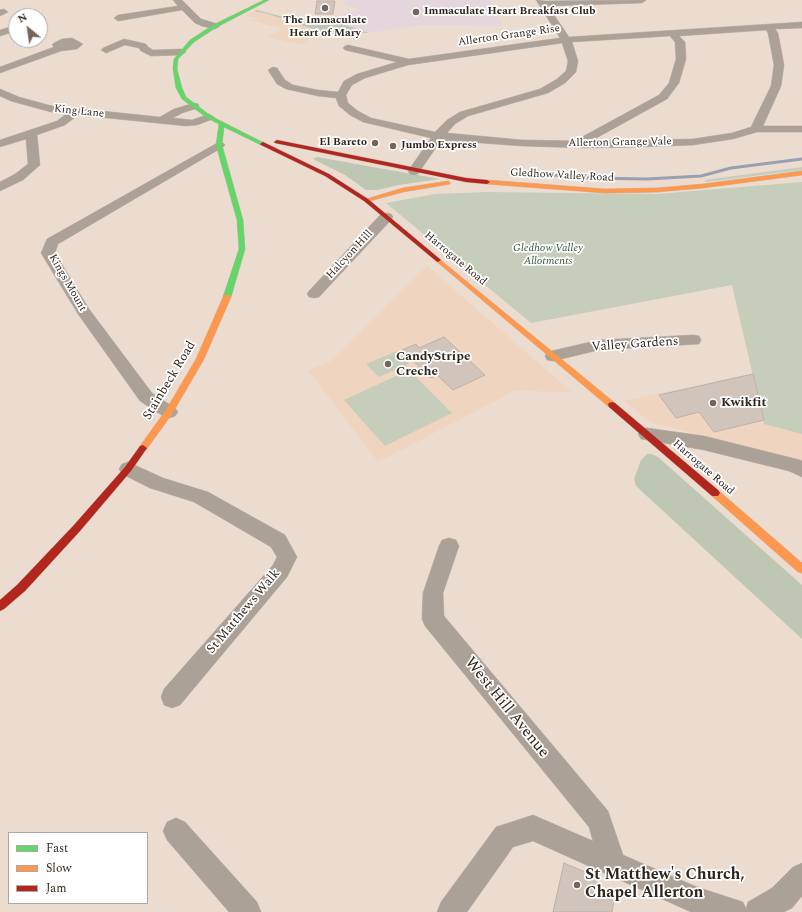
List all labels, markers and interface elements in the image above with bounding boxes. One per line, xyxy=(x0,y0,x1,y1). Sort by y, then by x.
marker: The Immaculate Heart of Mary xyxy=(320,3,330,13)
place label: Immaculate Heart Breakfast Club xyxy=(424,5,595,19)
marker: Immaculate Heart Breakfast Club xyxy=(411,7,421,17)
north arrow xyxy=(8,8,48,48)
text: N xyxy=(14,8,30,28)
place label: The Immaculate Heart of Mary xyxy=(283,14,367,40)
street label: Allerton Grange Rise xyxy=(457,22,561,50)
street label: King Lane xyxy=(53,103,105,121)
street label: Allerton Grange Vale xyxy=(568,135,672,151)
place label: El Bareto xyxy=(319,136,367,150)
marker: El Bareto xyxy=(370,138,380,148)
place label: Jumbo Express xyxy=(401,139,477,153)
marker: Jumbo Express xyxy=(388,141,398,151)
street label: Gledhow Valley Road xyxy=(510,167,614,185)
street label: Halcyon Hill xyxy=(324,228,376,282)
street label: Harrogate Road xyxy=(421,229,489,289)
park label: Gledhow Valley Allotments xyxy=(513,242,583,268)
street label: Kings Mount xyxy=(45,252,89,314)
street label: Valley Gardens xyxy=(591,334,679,356)
street label: Stainbeck Road xyxy=(140,339,200,423)
place label: CandyStripe Creche xyxy=(396,349,470,380)
marker: CandyStripe Creche xyxy=(383,359,393,369)
place label: Kwikfit xyxy=(721,395,766,411)
marker: Kwikfit xyxy=(708,398,718,408)
street label: Harrogate Road xyxy=(670,438,736,498)
street label: St Matthews Walk xyxy=(204,567,284,657)
street label: West Hill Avenue xyxy=(460,654,552,762)
legend xyxy=(8,832,148,904)
text: Fast xyxy=(46,839,68,858)
text: Slow xyxy=(46,859,71,878)
place label: St Matthew's Church, Chapel Allerton xyxy=(585,866,745,904)
text: Jam xyxy=(46,879,67,898)
marker: St Matthew's Church, Chapel Allerton xyxy=(572,880,582,890)

